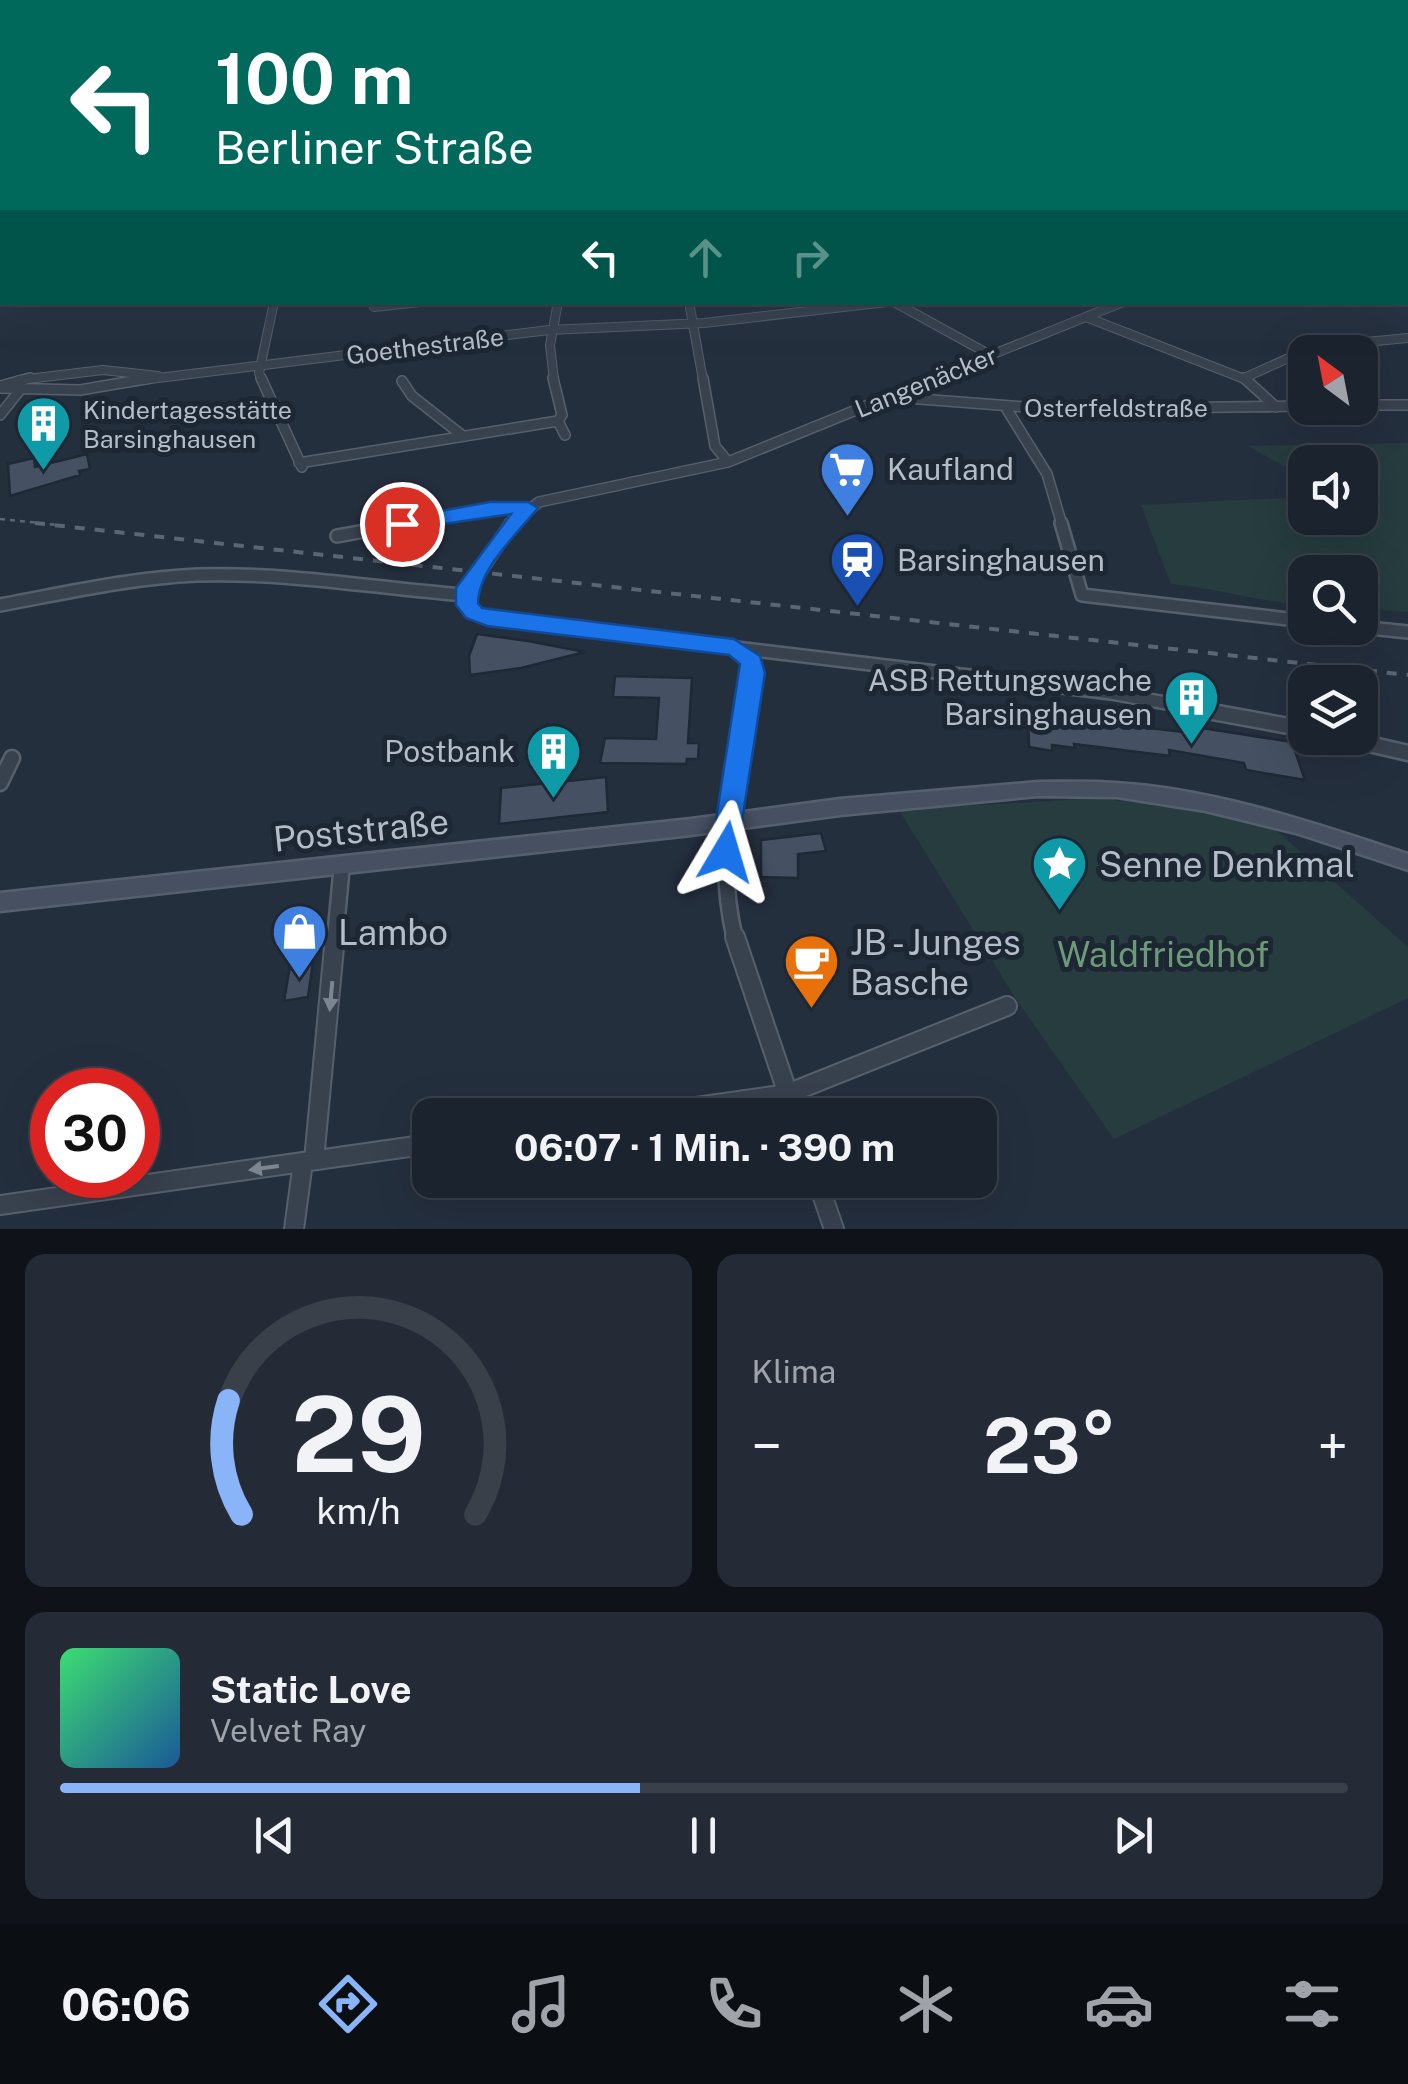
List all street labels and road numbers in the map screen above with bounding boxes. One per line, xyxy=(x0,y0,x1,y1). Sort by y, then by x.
street label: Goethestraße xyxy=(345,321,505,371)
street label: Langenäcker xyxy=(851,340,1001,424)
street label: Osterfeldstraße xyxy=(1024,393,1208,423)
street label: Poststraße xyxy=(271,800,451,860)

